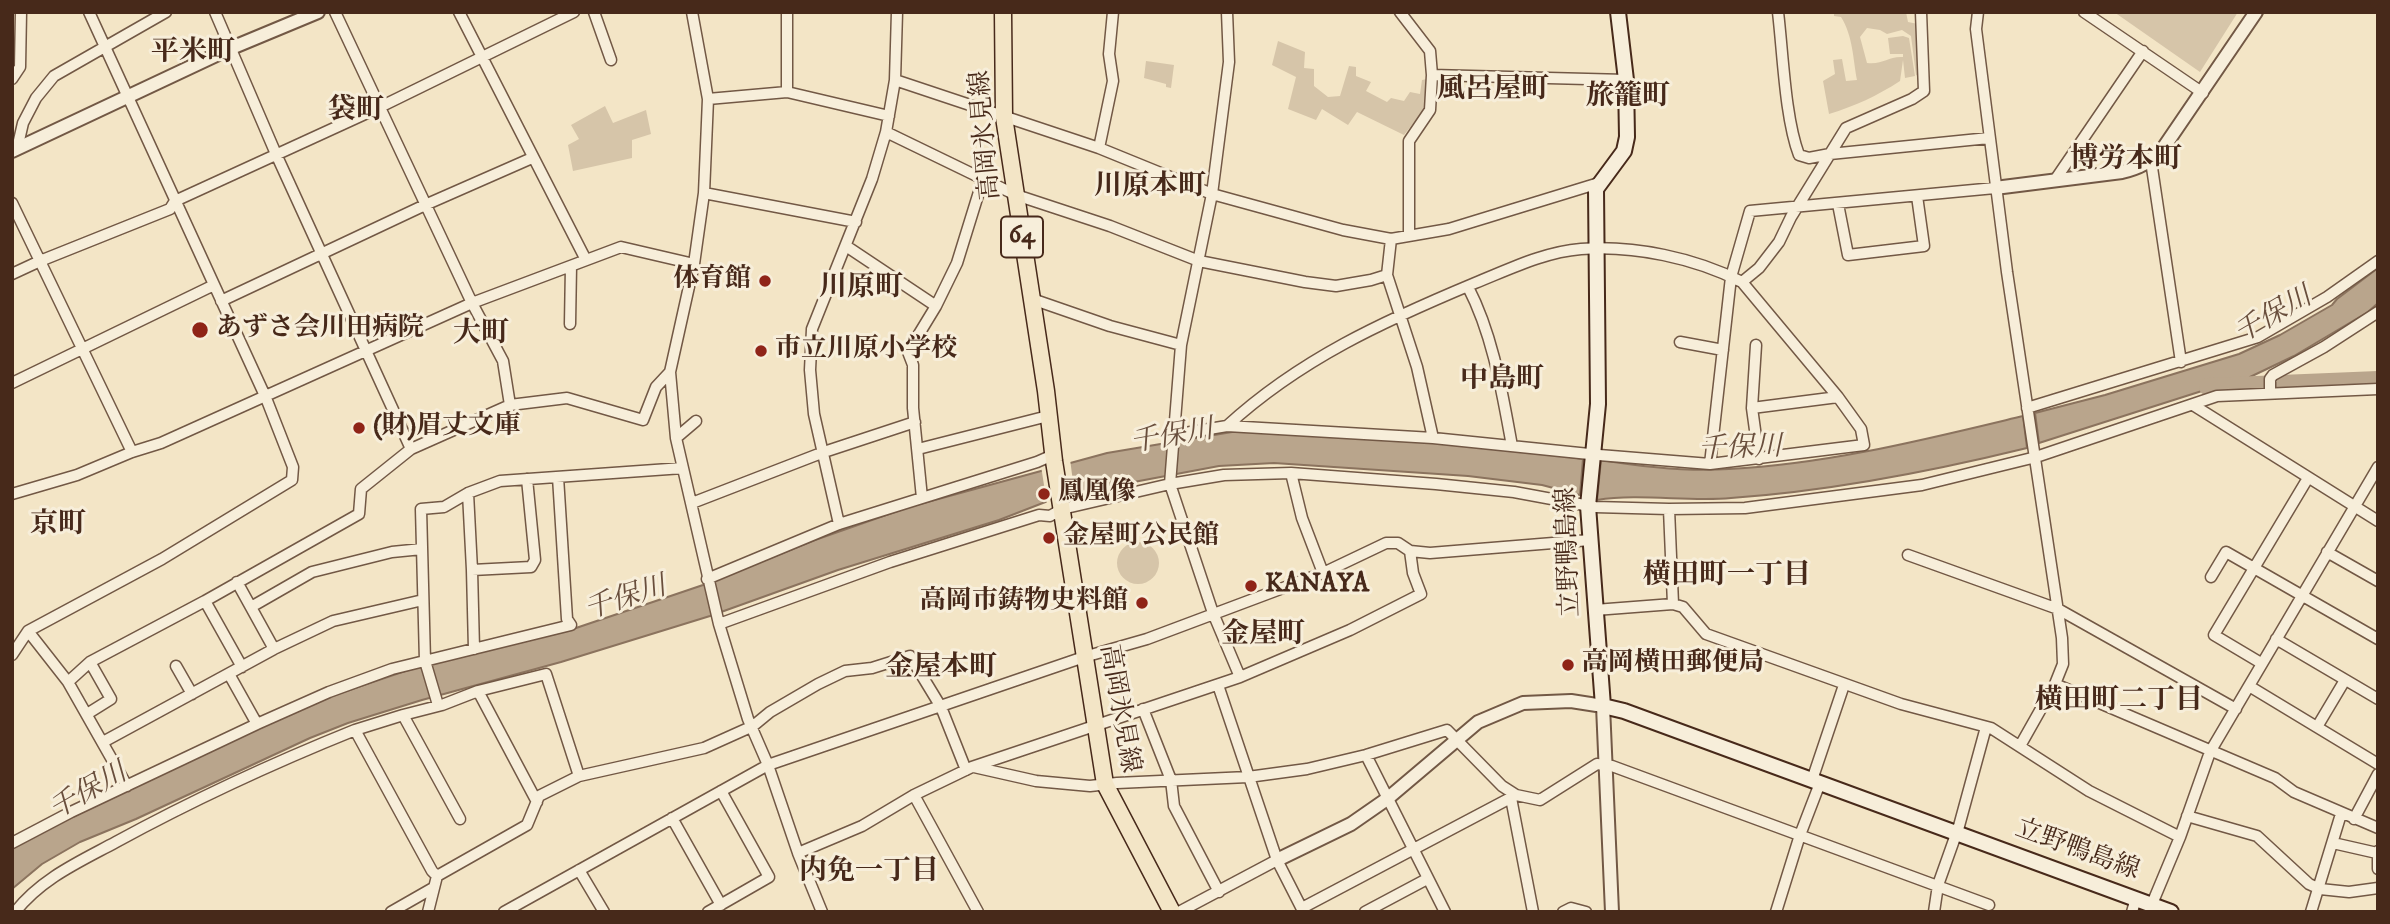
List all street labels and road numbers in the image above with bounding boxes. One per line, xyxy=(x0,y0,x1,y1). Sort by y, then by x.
street label: 高岡氷見線 xyxy=(966,69,1008,201)
road number: 64 xyxy=(1001,216,1043,258)
street label: 立野鴨島線 xyxy=(1552,486,1588,618)
street label: 高岡氷見線 xyxy=(1091,642,1145,776)
street label: 立野鴨島線 xyxy=(2011,814,2143,888)

